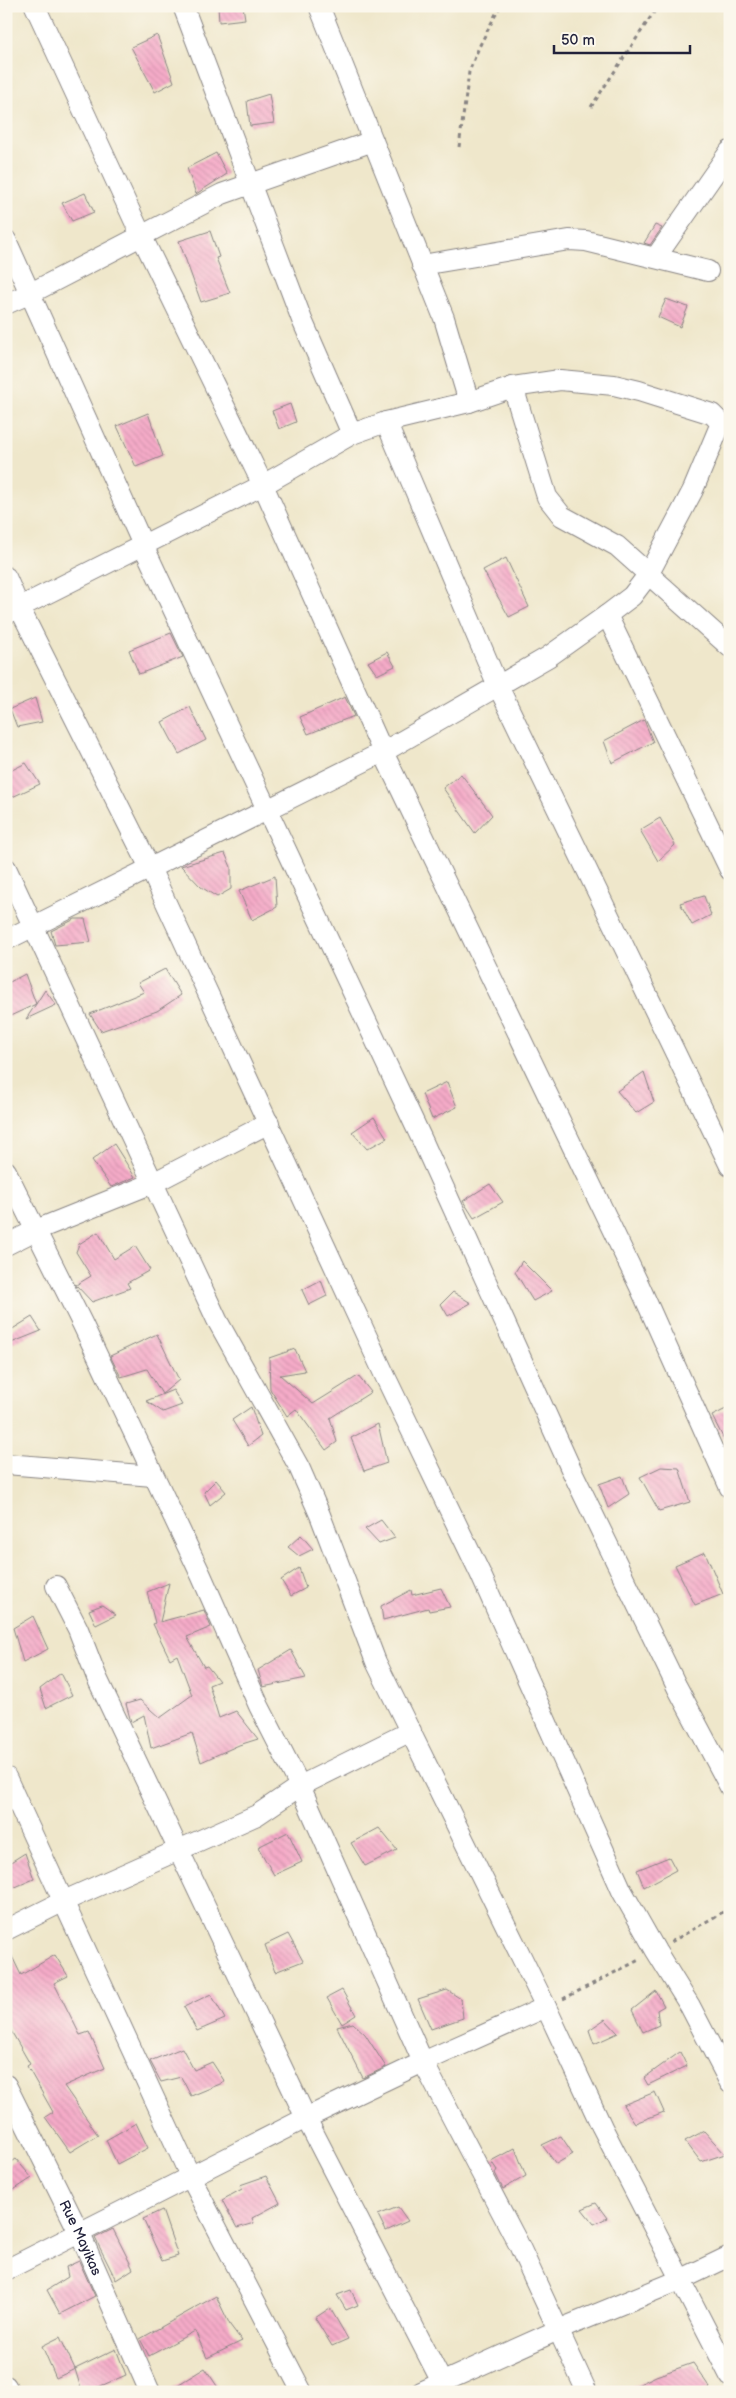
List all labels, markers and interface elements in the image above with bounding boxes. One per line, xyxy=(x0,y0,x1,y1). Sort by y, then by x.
scale bar xyxy=(554,22,690,54)
text: 50 m xyxy=(561,31,595,50)
street label: Rue Mayikas xyxy=(56,2197,106,2278)

